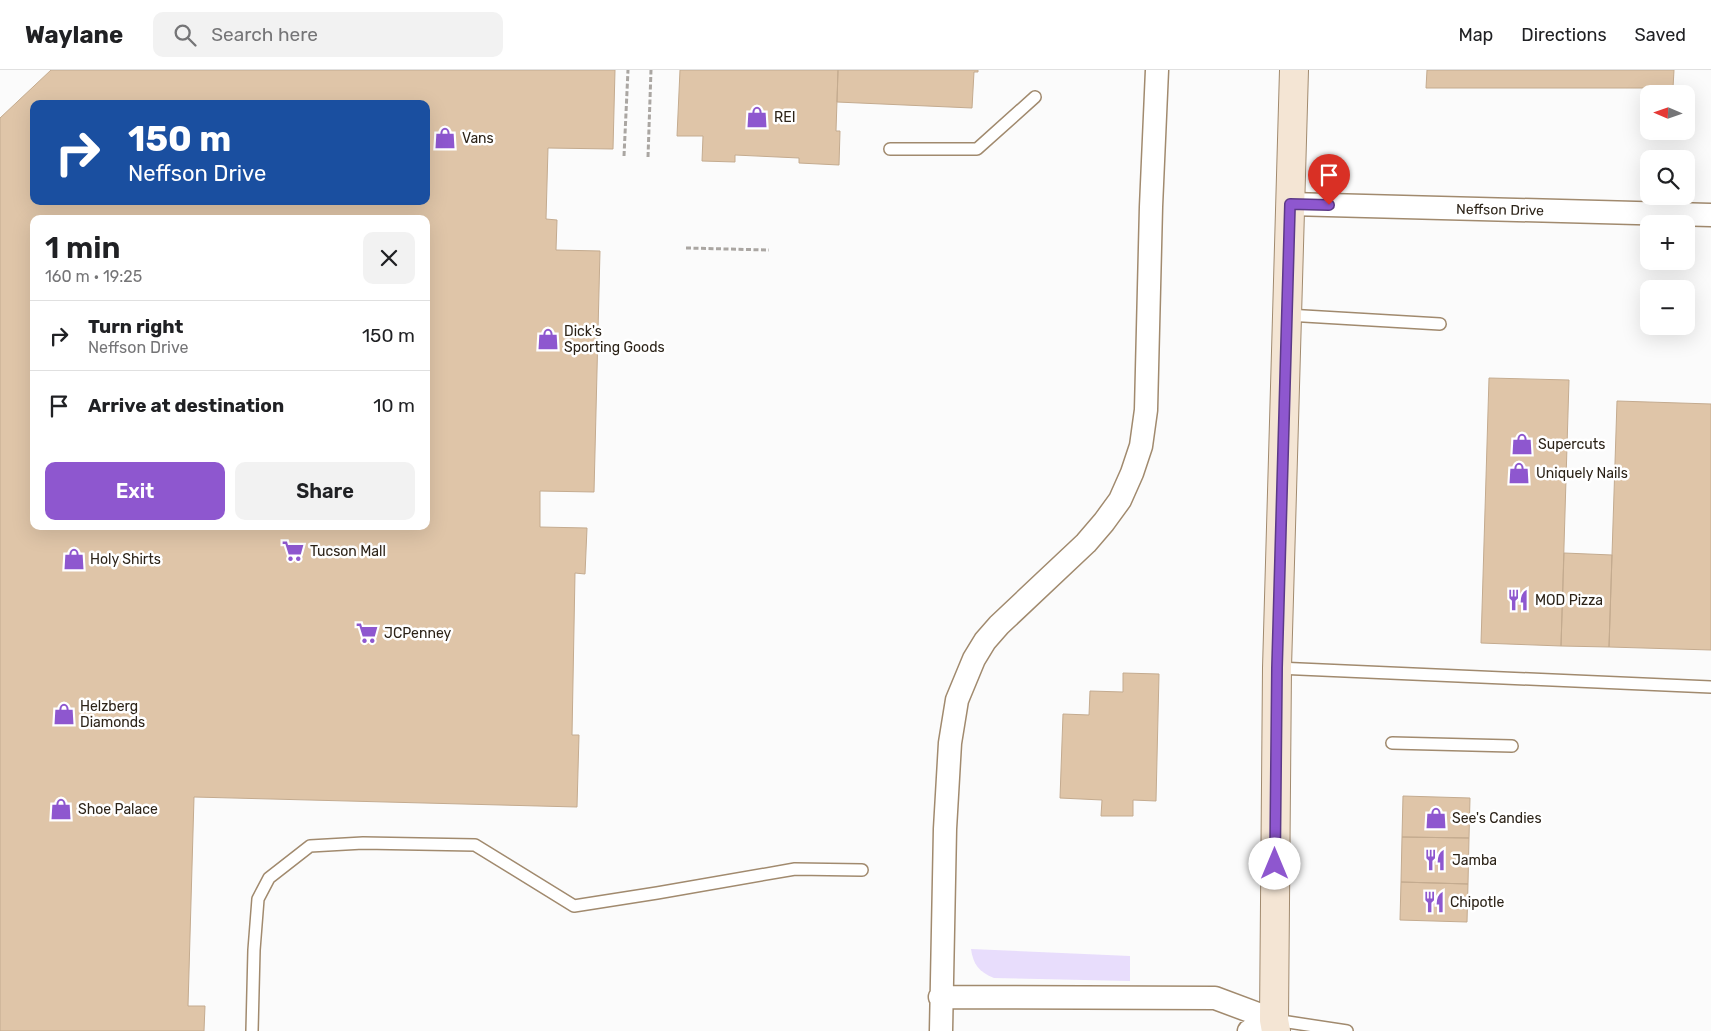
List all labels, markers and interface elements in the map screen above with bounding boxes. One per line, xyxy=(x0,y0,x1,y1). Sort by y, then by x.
search box xyxy=(153,12,503,57)
text: Waylane xyxy=(25,21,123,49)
icon: search xyxy=(171,21,199,49)
text: Search here xyxy=(211,23,318,46)
text: Map xyxy=(1458,24,1493,46)
text: Directions xyxy=(1521,24,1607,46)
text: Saved xyxy=(1635,24,1686,46)
north arrow xyxy=(1640,85,1695,140)
map controls xyxy=(1640,85,1695,335)
shop icon: REI xyxy=(744,104,770,130)
place label: REI xyxy=(774,109,795,126)
text: 150 m xyxy=(128,118,231,160)
icon: right xyxy=(45,120,110,185)
shop icon: Vans xyxy=(432,125,458,151)
place label: Vans xyxy=(462,130,494,147)
button: search xyxy=(1640,150,1695,205)
pin xyxy=(1308,154,1350,205)
text: Neffson Drive xyxy=(128,160,266,187)
icon: arrive xyxy=(1315,161,1343,189)
street label: Neffson Drive xyxy=(1456,201,1544,219)
button: + xyxy=(1640,215,1695,270)
text: 1 min xyxy=(45,230,120,266)
button: close xyxy=(363,232,415,284)
text: 160 m · 19:25 xyxy=(45,267,142,286)
button: − xyxy=(1640,280,1695,335)
text: Turn right xyxy=(88,315,183,338)
icon: right xyxy=(45,322,73,350)
place label: Dick's Sporting Goods xyxy=(564,323,665,356)
text: 150 m xyxy=(362,324,415,347)
shop icon: Dick's Sporting Goods xyxy=(535,326,561,352)
text: Neffson Drive xyxy=(88,338,189,357)
icon: arrive xyxy=(45,392,73,420)
text: Arrive at destination xyxy=(88,394,284,417)
text: 10 m xyxy=(373,394,415,417)
shop icon: Supercuts xyxy=(1509,431,1535,457)
place label: Supercuts xyxy=(1538,436,1605,453)
shop icon: Uniquely Nails xyxy=(1506,460,1532,486)
button: Exit xyxy=(45,462,225,520)
button: Share xyxy=(235,462,415,520)
place label: Uniquely Nails xyxy=(1536,465,1628,482)
supermarket icon: Tucson Mall xyxy=(280,538,306,564)
place label: Tucson Mall xyxy=(310,543,386,560)
shop icon: Holy Shirts xyxy=(61,546,87,572)
place label: Holy Shirts xyxy=(90,551,161,568)
restaurant icon: MOD Pizza xyxy=(1505,587,1531,613)
place label: MOD Pizza xyxy=(1535,592,1603,609)
supermarket icon: JCPenney xyxy=(354,620,380,646)
place label: JCPenney xyxy=(384,625,451,642)
place label: Helzberg Diamonds xyxy=(80,698,145,731)
shop icon: Helzberg Diamonds xyxy=(51,701,77,727)
shop icon: Shoe Palace xyxy=(48,796,74,822)
place label: Shoe Palace xyxy=(78,801,158,818)
shop icon: See's Candies xyxy=(1423,805,1449,831)
place label: See's Candies xyxy=(1452,810,1542,827)
position arrow xyxy=(1248,837,1300,889)
restaurant icon: Jamba xyxy=(1422,847,1448,873)
place label: Jamba xyxy=(1452,852,1497,869)
restaurant icon: Chipotle xyxy=(1421,889,1447,915)
place label: Chipotle xyxy=(1450,894,1504,911)

